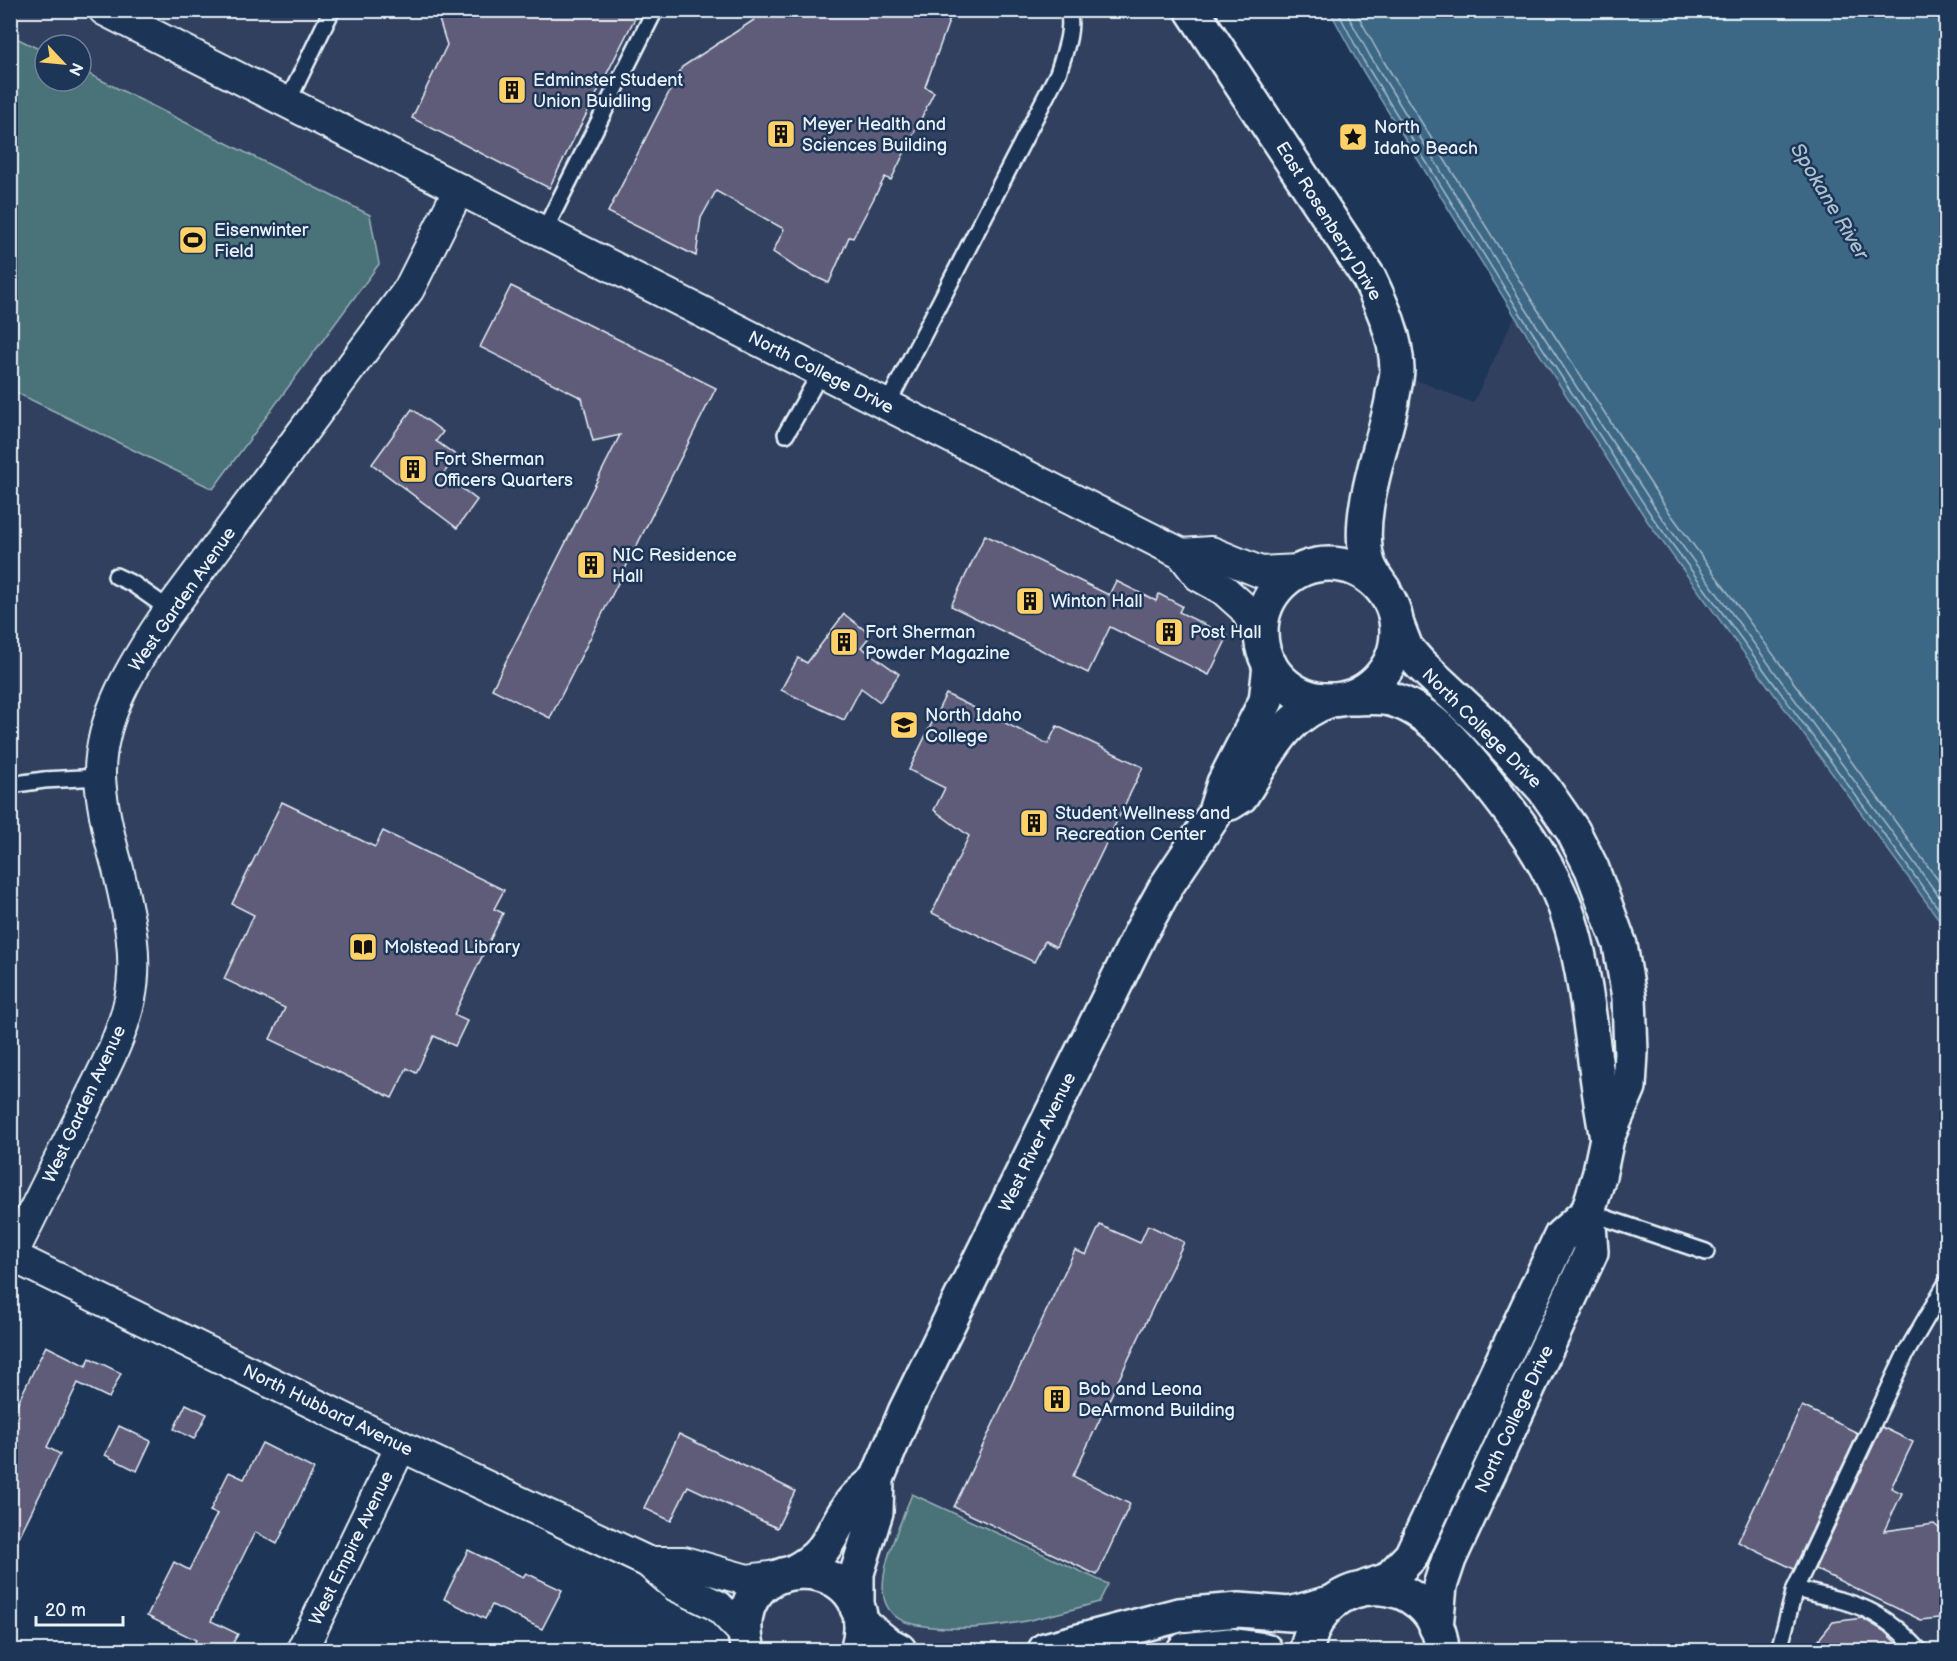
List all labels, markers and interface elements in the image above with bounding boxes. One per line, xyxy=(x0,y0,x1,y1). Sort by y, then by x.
north arrow xyxy=(33,33,93,93)
text: N xyxy=(64,59,86,78)
place label: Edminster Student Union Buidling xyxy=(533,70,683,112)
building icon: Edminster Student Union Buidling xyxy=(496,74,528,106)
place label: Meyer Health and Sciences Building xyxy=(802,114,947,156)
place label: North Idaho Beach xyxy=(1374,117,1478,159)
building icon: Meyer Health and Sciences Building xyxy=(765,118,797,150)
place icon: North Idaho Beach xyxy=(1337,121,1369,153)
street label: East Rosenberry Drive xyxy=(1271,138,1386,305)
water label: Spokane River xyxy=(1785,139,1874,266)
place label: Eisenwinter Field xyxy=(214,220,309,262)
sports icon: Eisenwinter Field xyxy=(177,224,209,256)
street label: North College Drive xyxy=(744,327,897,418)
place label: Fort Sherman Officers Quarters xyxy=(434,449,573,491)
building icon: Fort Sherman Officers Quarters xyxy=(397,453,429,485)
street label: West Garden Avenue xyxy=(125,523,240,676)
place label: NIC Residence Hall xyxy=(612,545,737,587)
building icon: NIC Residence Hall xyxy=(575,549,607,581)
building icon: Winton Hall xyxy=(1014,585,1046,617)
place label: Winton Hall xyxy=(1051,591,1143,612)
building icon: Post Hall xyxy=(1153,616,1185,648)
place label: Fort Sherman Powder Magazine xyxy=(865,622,1010,664)
place label: Post Hall xyxy=(1190,622,1262,643)
building icon: Fort Sherman Powder Magazine xyxy=(828,626,860,658)
street label: North College Drive xyxy=(1417,664,1546,793)
place label: North Idaho College xyxy=(925,705,1022,747)
school or university icon: North Idaho College xyxy=(888,709,920,741)
place label: Student Wellness and Recreation Center xyxy=(1055,803,1230,845)
building icon: Student Wellness and Recreation Center xyxy=(1018,807,1050,839)
library icon: Molstead Library xyxy=(347,931,379,963)
place label: Molstead Library xyxy=(384,937,521,958)
street label: West Garden Avenue xyxy=(39,1022,130,1186)
street label: West River Avenue xyxy=(995,1069,1080,1215)
street label: North College Drive xyxy=(1471,1342,1558,1496)
street label: North Hubbard Avenue xyxy=(240,1360,416,1461)
place label: Bob and Leona DeArmond Building xyxy=(1078,1379,1235,1421)
building icon: Bob and Leona DeArmond Building xyxy=(1041,1383,1073,1415)
street label: West Empire Avenue xyxy=(305,1467,398,1629)
scale bar xyxy=(36,1589,123,1627)
text: 20 m xyxy=(45,1600,86,1621)

